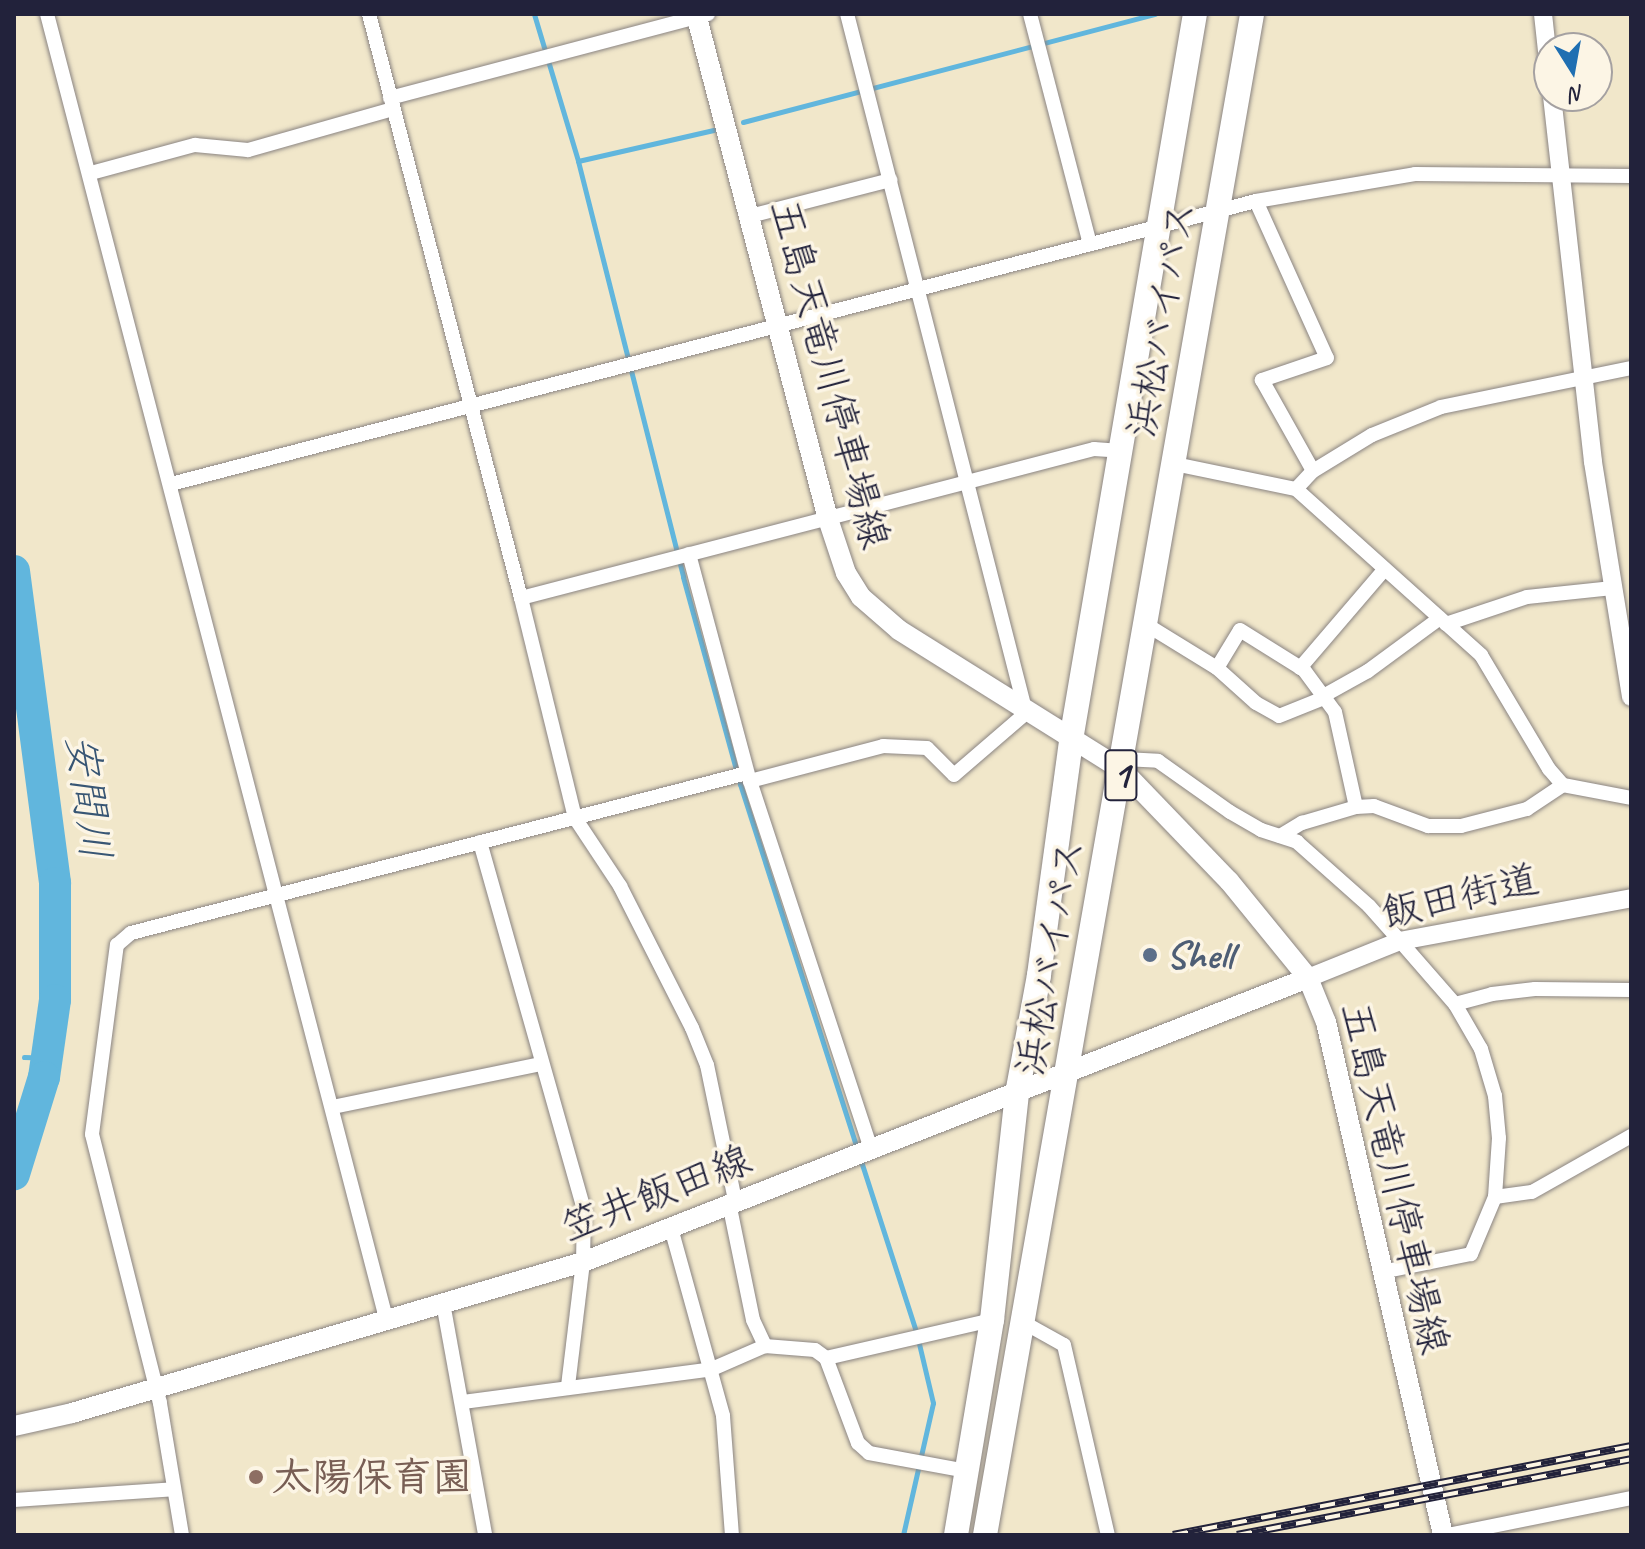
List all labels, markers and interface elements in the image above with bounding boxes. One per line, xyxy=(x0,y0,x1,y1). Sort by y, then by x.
north arrow xyxy=(1533,32,1613,112)
text: N xyxy=(1568,79,1587,109)
street label: 五島天竜川停車場線 xyxy=(760,194,900,554)
street label: 浜松バイパス xyxy=(1117,197,1205,441)
water label: 安間川 xyxy=(55,731,121,863)
road number: 1 xyxy=(1103,741,1139,809)
street label: 浜松バイパス xyxy=(1006,835,1094,1079)
street label: 飯田街道 xyxy=(1377,855,1543,937)
place label: Shell xyxy=(1166,931,1233,979)
marker: Shell xyxy=(1141,946,1159,964)
street label: 五島天竜川停車場線 xyxy=(1331,997,1459,1359)
street label: 笠井飯田線 xyxy=(554,1135,758,1251)
place label: 太陽保育園 xyxy=(272,1453,472,1501)
marker: 太陽保育園 xyxy=(247,1468,265,1486)

